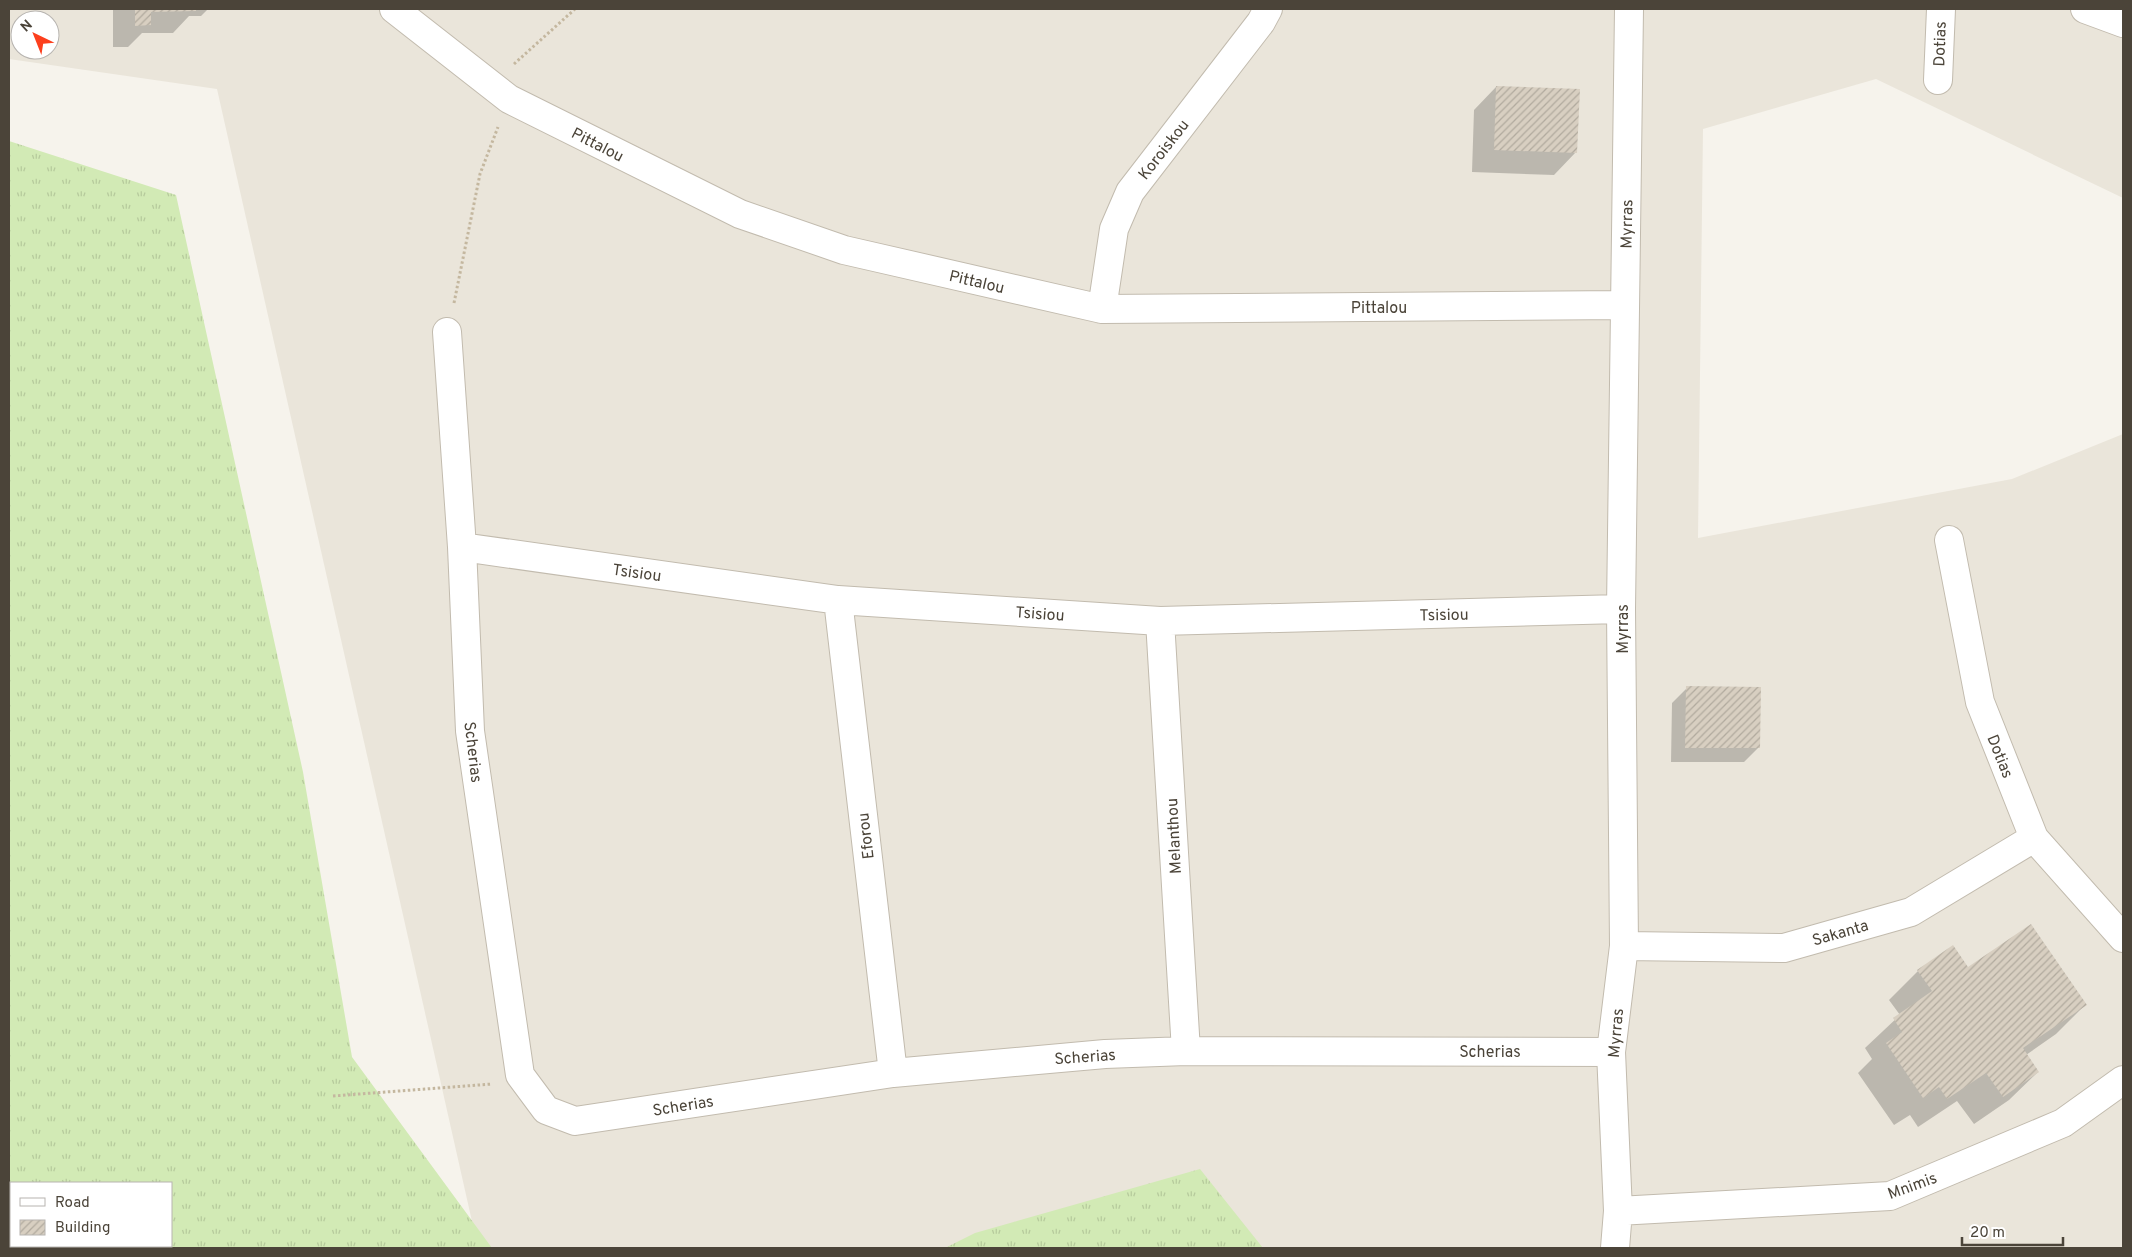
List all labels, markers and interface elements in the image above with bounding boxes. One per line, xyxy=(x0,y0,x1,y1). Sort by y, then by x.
north arrow xyxy=(10,10,60,60)
text: N xyxy=(18,17,37,36)
street label: Dotias xyxy=(1930,21,1952,67)
street label: Koroiskou xyxy=(1135,116,1194,184)
street label: Pittalou xyxy=(567,124,627,167)
street label: Myrras xyxy=(1618,199,1638,249)
street label: Pittalou xyxy=(947,267,1006,299)
street label: Pittalou xyxy=(1351,299,1407,319)
street label: Tsisiou xyxy=(611,561,663,587)
street label: Tsisiou xyxy=(1015,603,1065,627)
street label: Myrras xyxy=(1614,604,1634,654)
street label: Tsisiou xyxy=(1419,606,1469,626)
street label: Scherias xyxy=(458,721,486,784)
street label: Dotias xyxy=(1981,732,2017,781)
street label: Melanthou xyxy=(1163,797,1187,874)
street label: Eforou xyxy=(854,811,880,860)
street label: Sakanta xyxy=(1810,916,1871,952)
street label: Myrras xyxy=(1605,1008,1629,1059)
street label: Scherias xyxy=(1459,1043,1521,1063)
street label: Scherias xyxy=(1054,1046,1116,1070)
street label: Scherias xyxy=(651,1092,715,1122)
street label: Mnimis xyxy=(1885,1169,1940,1205)
legend xyxy=(10,1182,172,1247)
text: Road xyxy=(55,1194,90,1213)
scale bar xyxy=(1962,1214,2063,1246)
text: Building xyxy=(55,1219,110,1238)
text: 20 m xyxy=(1970,1224,2005,1243)

